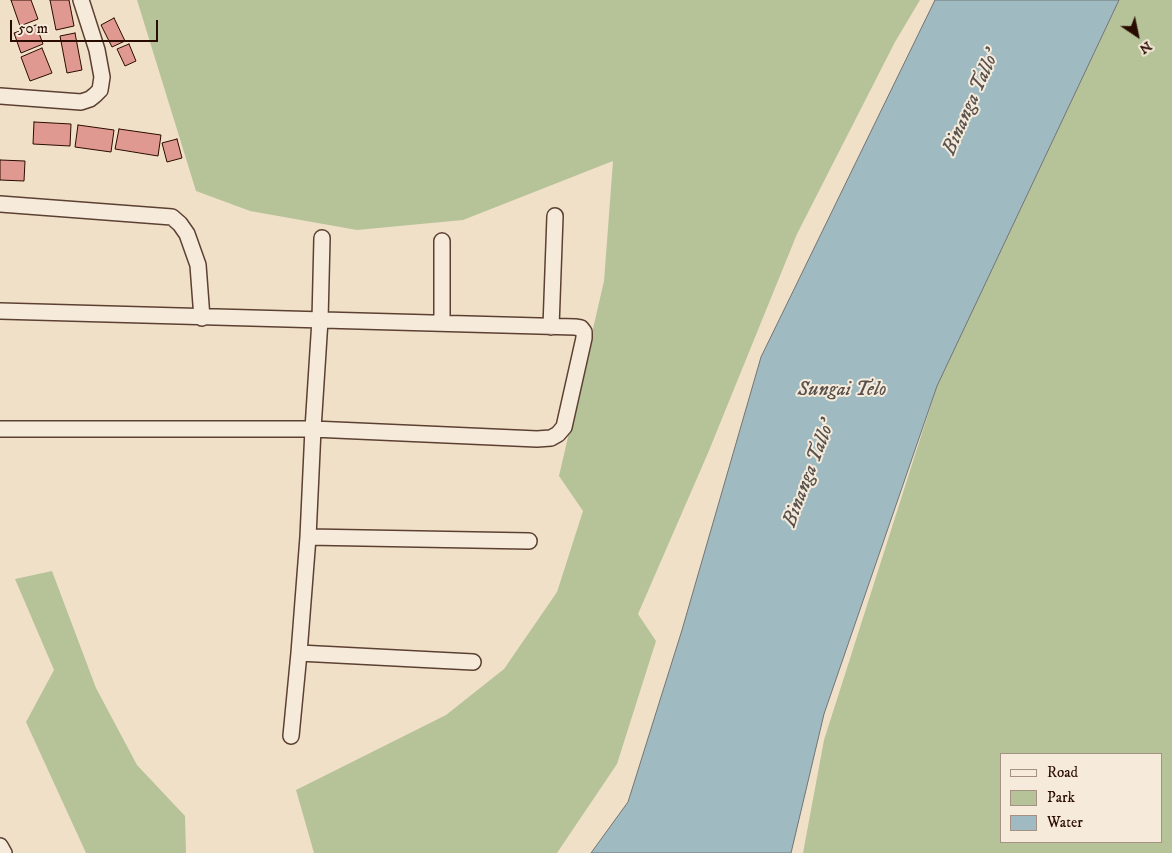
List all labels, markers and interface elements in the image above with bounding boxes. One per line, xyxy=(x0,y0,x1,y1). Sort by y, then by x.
scale bar xyxy=(12,10,160,42)
north arrow xyxy=(1112,10,1162,60)
text: 50 m xyxy=(18,19,48,38)
text: N xyxy=(1136,37,1155,58)
water label: Binanga Tallo' xyxy=(938,47,1006,159)
water label: Sungai Telo xyxy=(797,379,887,403)
water label: Binanga Tallo' xyxy=(779,418,841,530)
legend xyxy=(1000,753,1162,843)
text: Road xyxy=(1047,763,1078,782)
text: Park xyxy=(1047,788,1075,807)
text: Water xyxy=(1047,813,1083,832)

